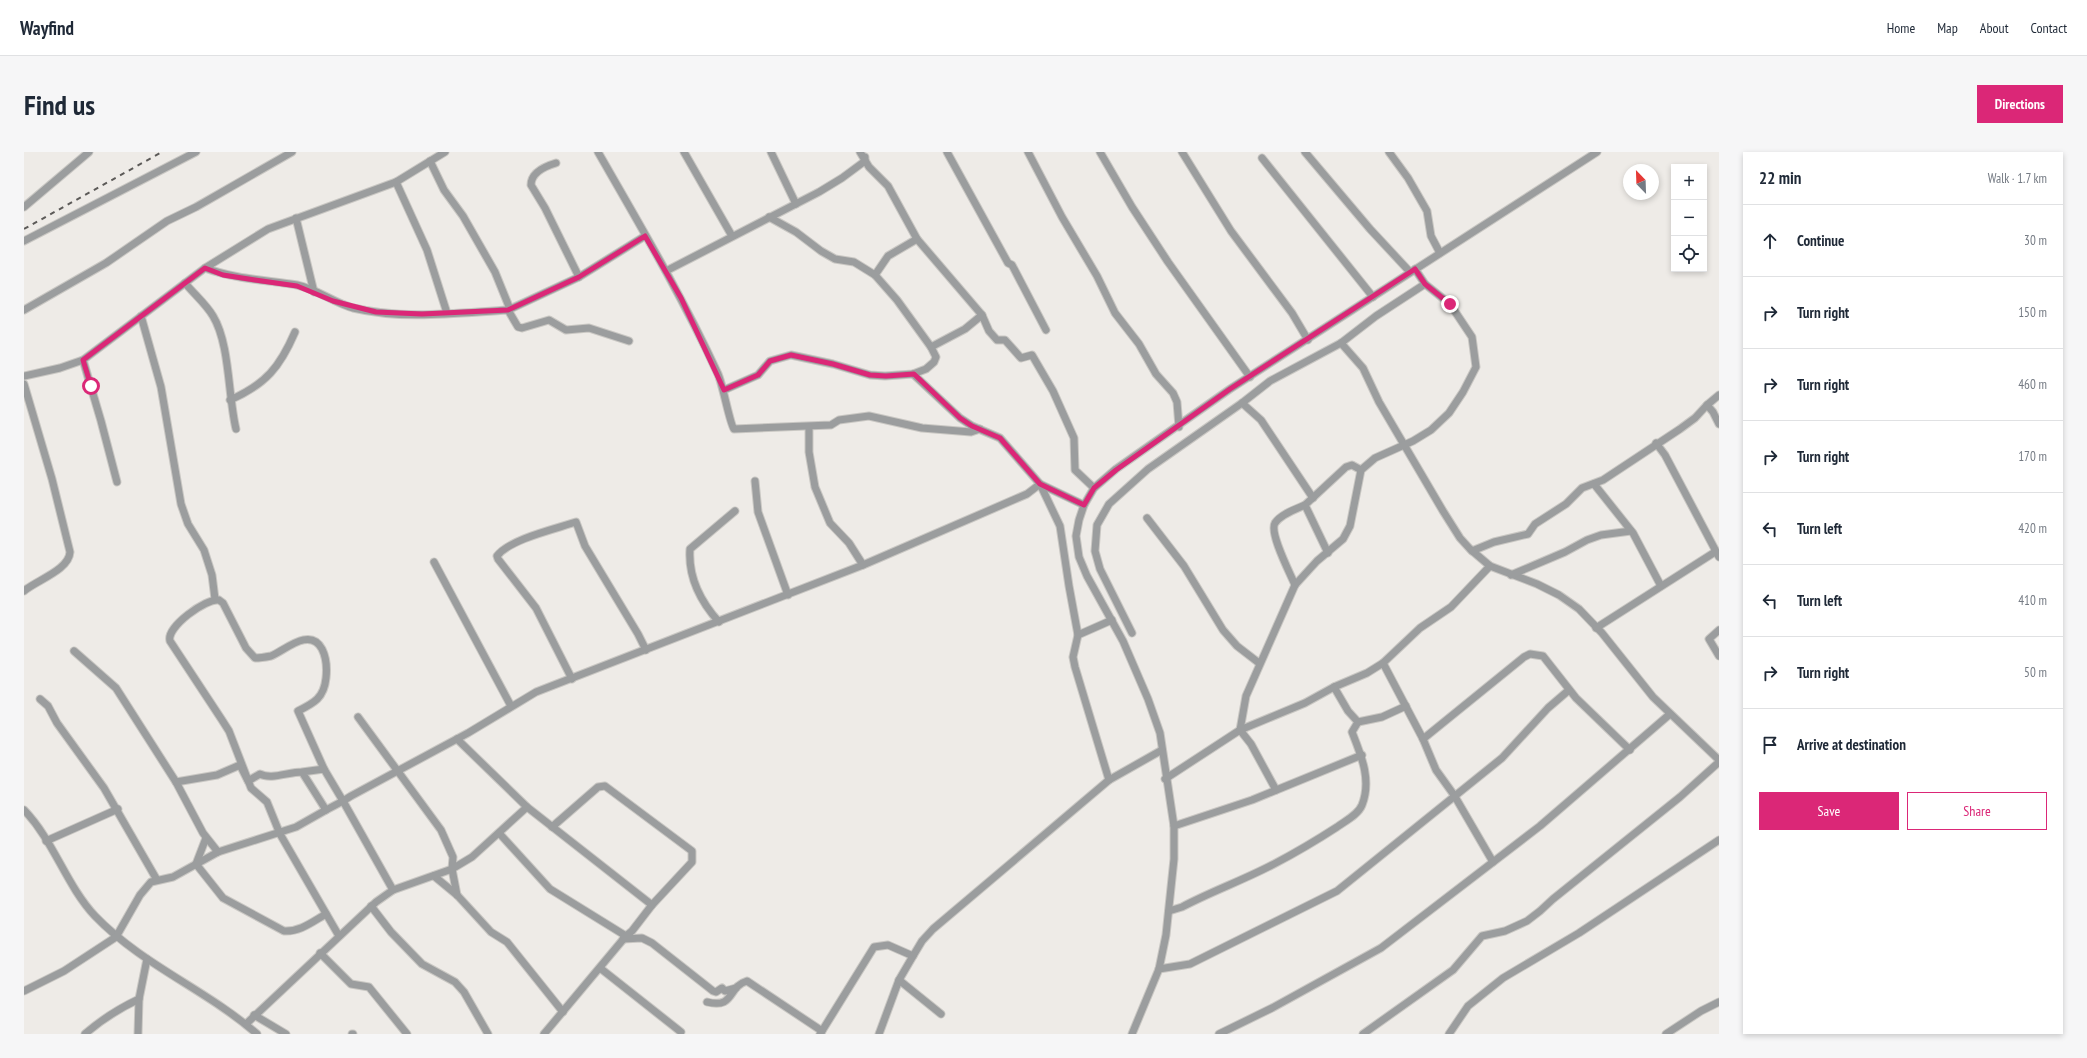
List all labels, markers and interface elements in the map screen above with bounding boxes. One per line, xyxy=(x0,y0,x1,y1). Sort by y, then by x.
text: Wayfind xyxy=(20,16,74,40)
text: Home xyxy=(1887,19,1915,37)
text: Map xyxy=(1937,19,1958,37)
text: About xyxy=(1980,19,2009,37)
text: Contact xyxy=(2031,19,2067,37)
button: Directions xyxy=(1977,85,2063,123)
text: Find us xyxy=(24,86,95,123)
north arrow xyxy=(1623,164,1659,200)
map controls xyxy=(1671,164,1707,272)
button: + xyxy=(1671,164,1707,200)
text: 22 min xyxy=(1759,167,1801,189)
text: Walk · 1.7 km xyxy=(1988,170,2047,187)
button: − xyxy=(1671,200,1707,236)
icon: ahead xyxy=(1759,230,1781,252)
text: Continue xyxy=(1797,231,1844,250)
text: 30 m xyxy=(2024,232,2047,249)
button: locate xyxy=(1671,236,1707,272)
route end xyxy=(1441,295,1459,313)
icon: right xyxy=(1759,302,1781,324)
text: Turn right xyxy=(1797,303,1849,322)
text: 150 m xyxy=(2018,304,2047,321)
icon: right xyxy=(1759,374,1781,396)
text: Turn right xyxy=(1797,375,1849,394)
text: 460 m xyxy=(2018,376,2047,393)
route start xyxy=(82,377,100,395)
icon: right xyxy=(1759,446,1781,468)
text: Turn right xyxy=(1797,447,1849,466)
text: 170 m xyxy=(2018,448,2047,465)
icon: left xyxy=(1759,518,1781,540)
text: Turn left xyxy=(1797,519,1842,538)
text: 420 m xyxy=(2018,520,2047,537)
icon: left xyxy=(1759,590,1781,612)
text: Turn left xyxy=(1797,591,1842,610)
text: 410 m xyxy=(2018,592,2047,609)
icon: right xyxy=(1759,662,1781,684)
text: Turn right xyxy=(1797,663,1849,682)
text: 50 m xyxy=(2024,664,2047,681)
icon: arrive xyxy=(1759,734,1781,756)
text: Arrive at destination xyxy=(1797,735,1906,754)
button: Save xyxy=(1759,792,1899,830)
button: Share xyxy=(1907,792,2047,830)

